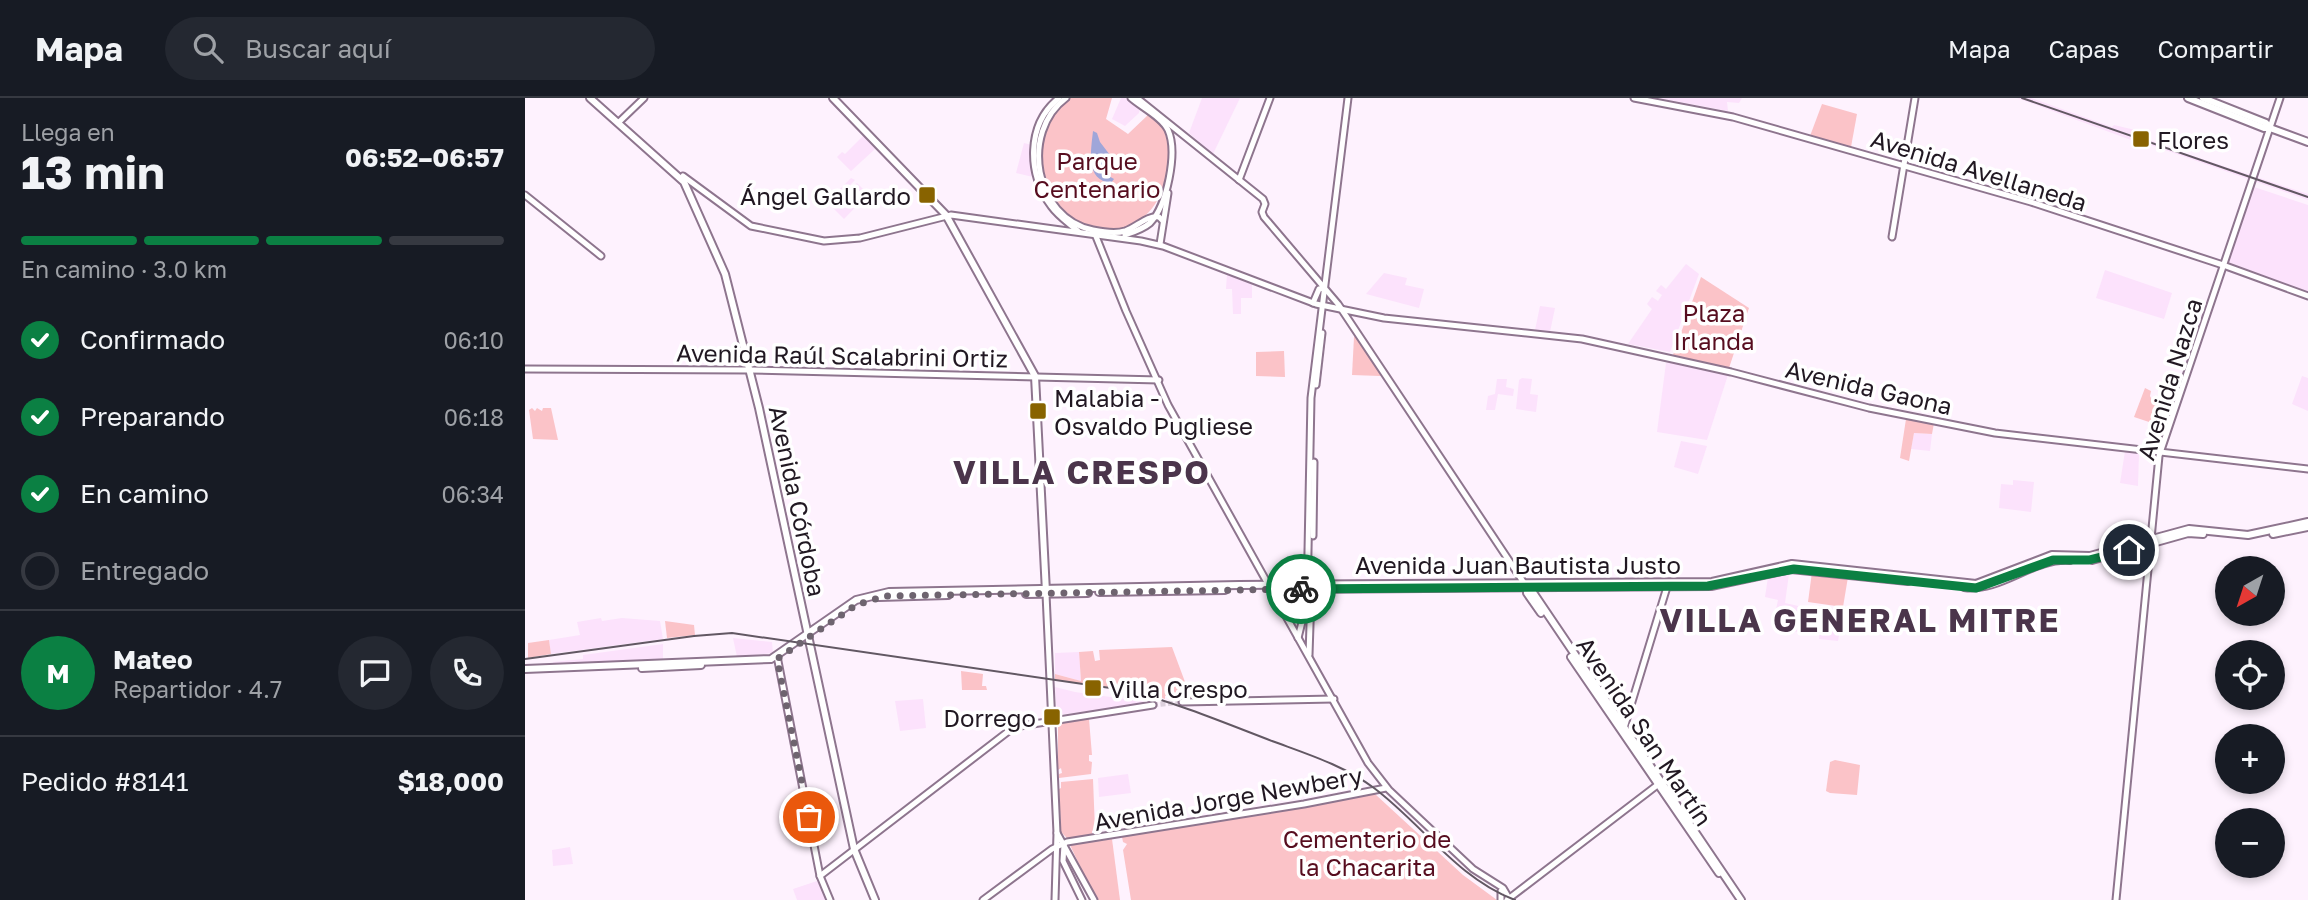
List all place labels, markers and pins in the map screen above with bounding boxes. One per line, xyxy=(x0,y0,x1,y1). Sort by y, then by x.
place label: Flores xyxy=(2157,125,2229,154)
marker: Flores xyxy=(2131,129,2151,149)
place label: Ángel Gallardo xyxy=(740,181,911,210)
marker: Ángel Gallardo xyxy=(917,185,937,205)
place label: Malabia - Osvaldo Pugliese xyxy=(1054,383,1253,440)
marker: Malabia - Osvaldo Pugliese xyxy=(1028,401,1048,421)
pin xyxy=(2099,520,2159,580)
place label: Villa Crespo xyxy=(1109,674,1248,703)
marker: Villa Crespo xyxy=(1083,678,1103,698)
place label: Dorrego xyxy=(943,703,1036,732)
marker: Dorrego xyxy=(1042,707,1062,727)
pin xyxy=(779,787,839,847)

